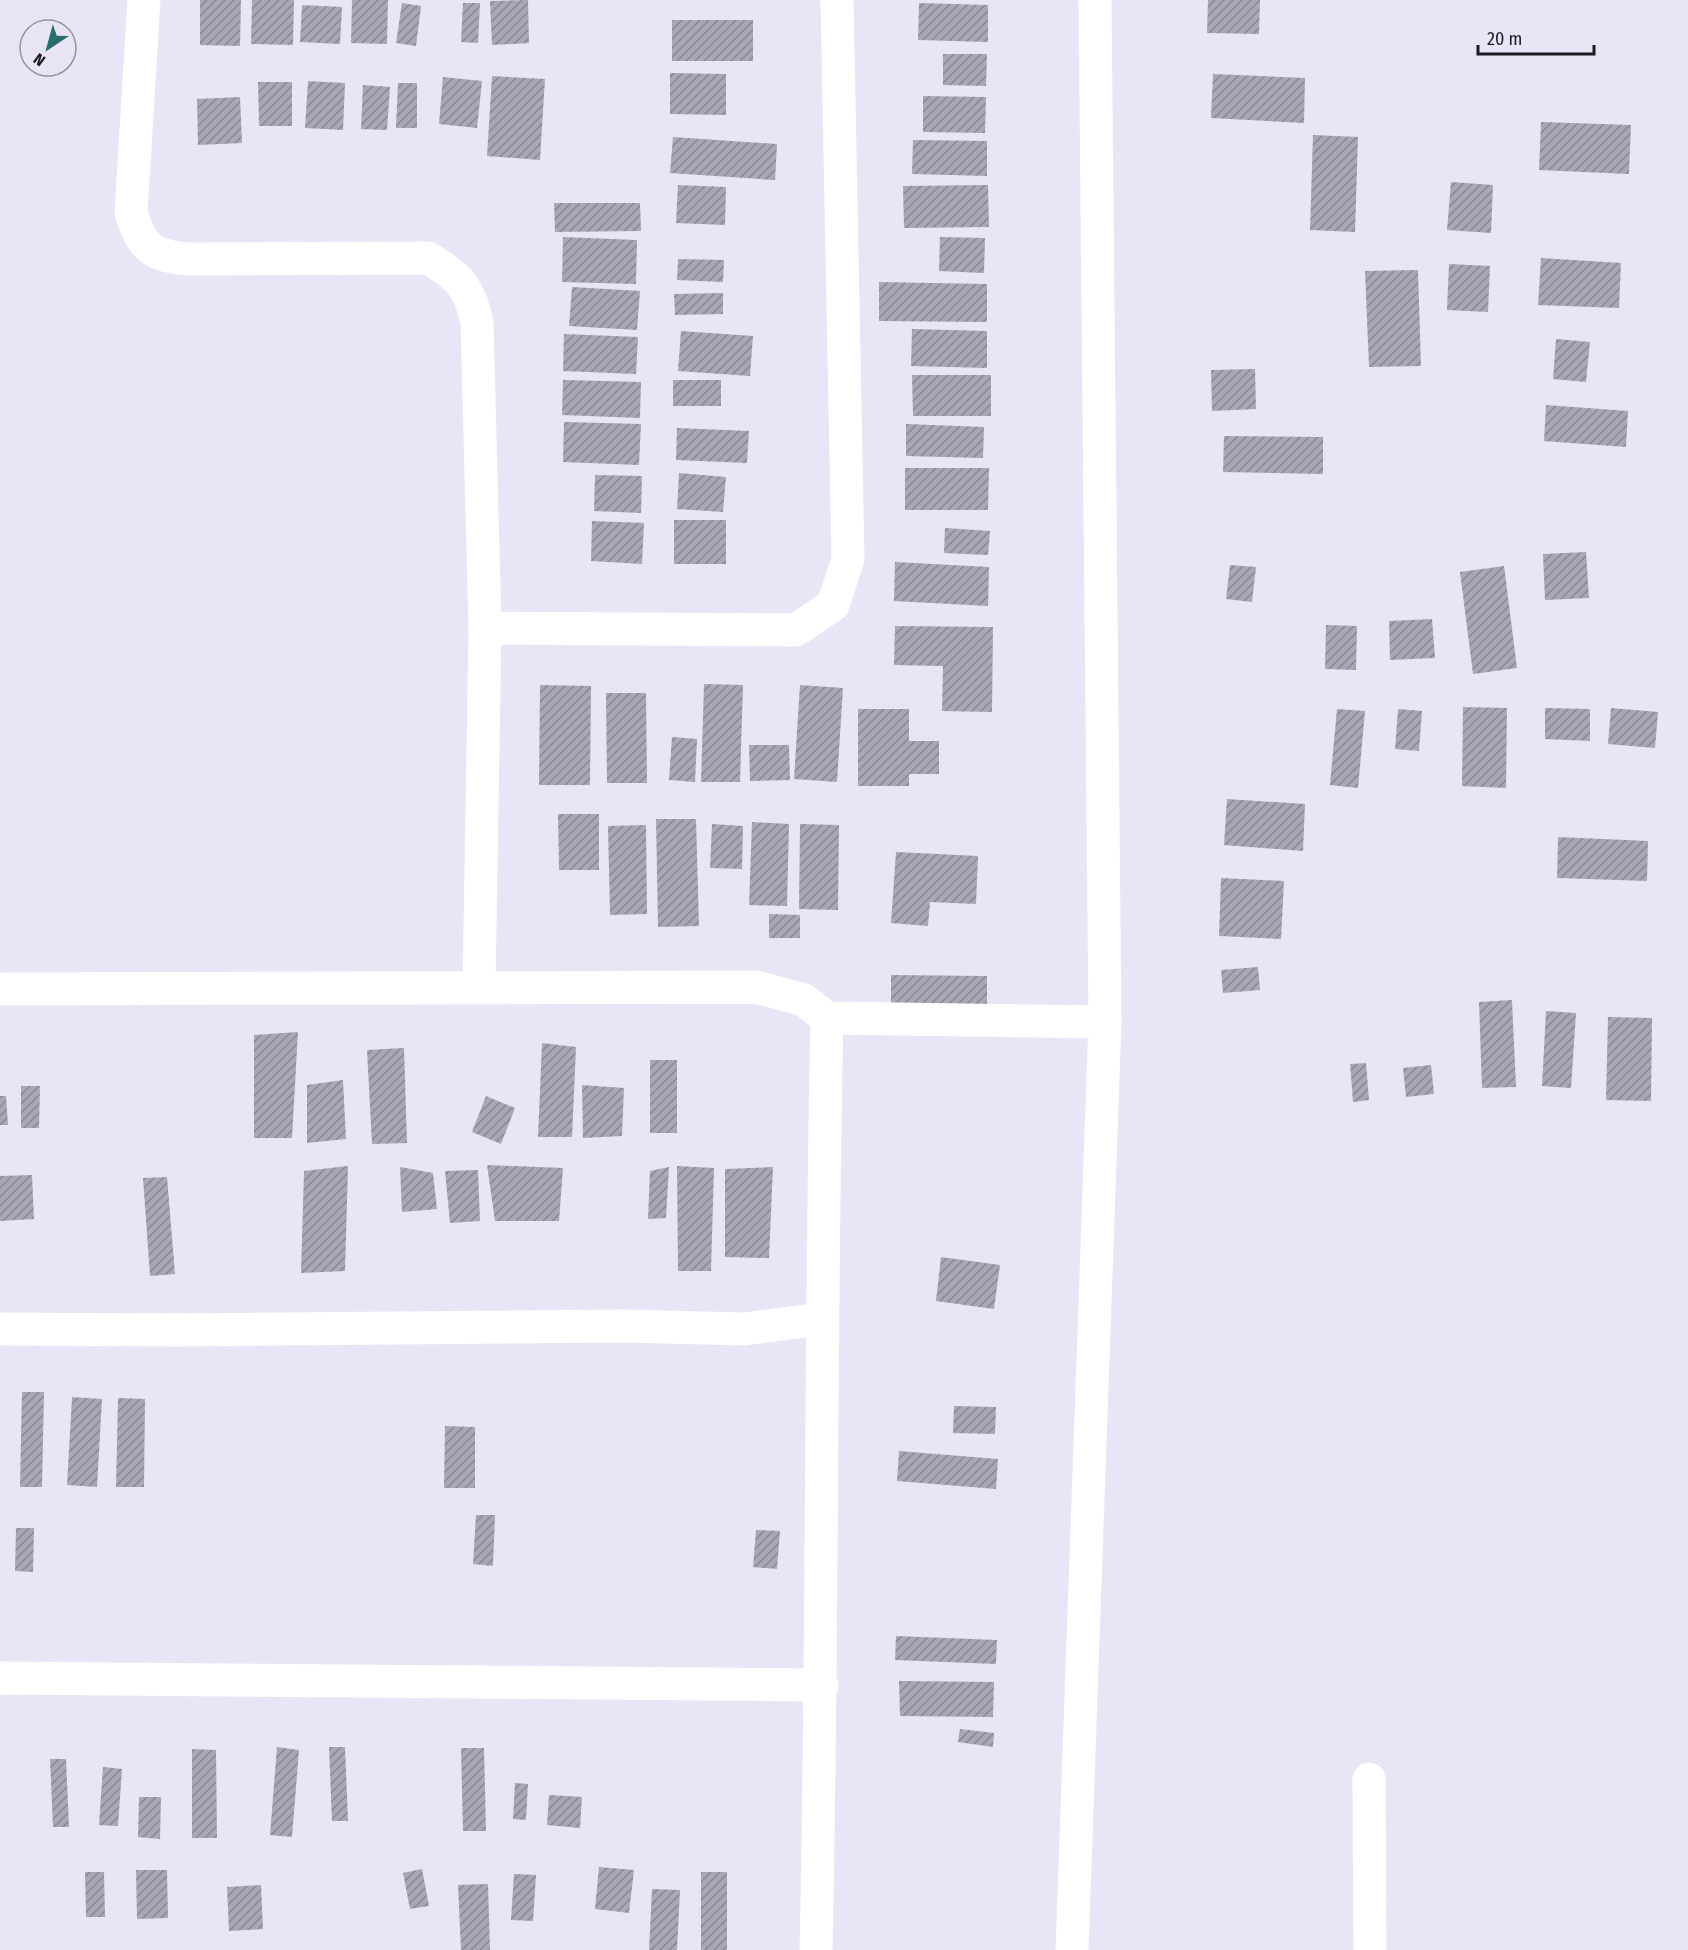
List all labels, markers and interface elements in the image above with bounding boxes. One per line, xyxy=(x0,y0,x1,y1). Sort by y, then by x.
north arrow xyxy=(18,18,78,78)
scale bar xyxy=(1478,18,1594,56)
text: 20 m xyxy=(1487,28,1522,50)
text: N xyxy=(30,49,49,70)

